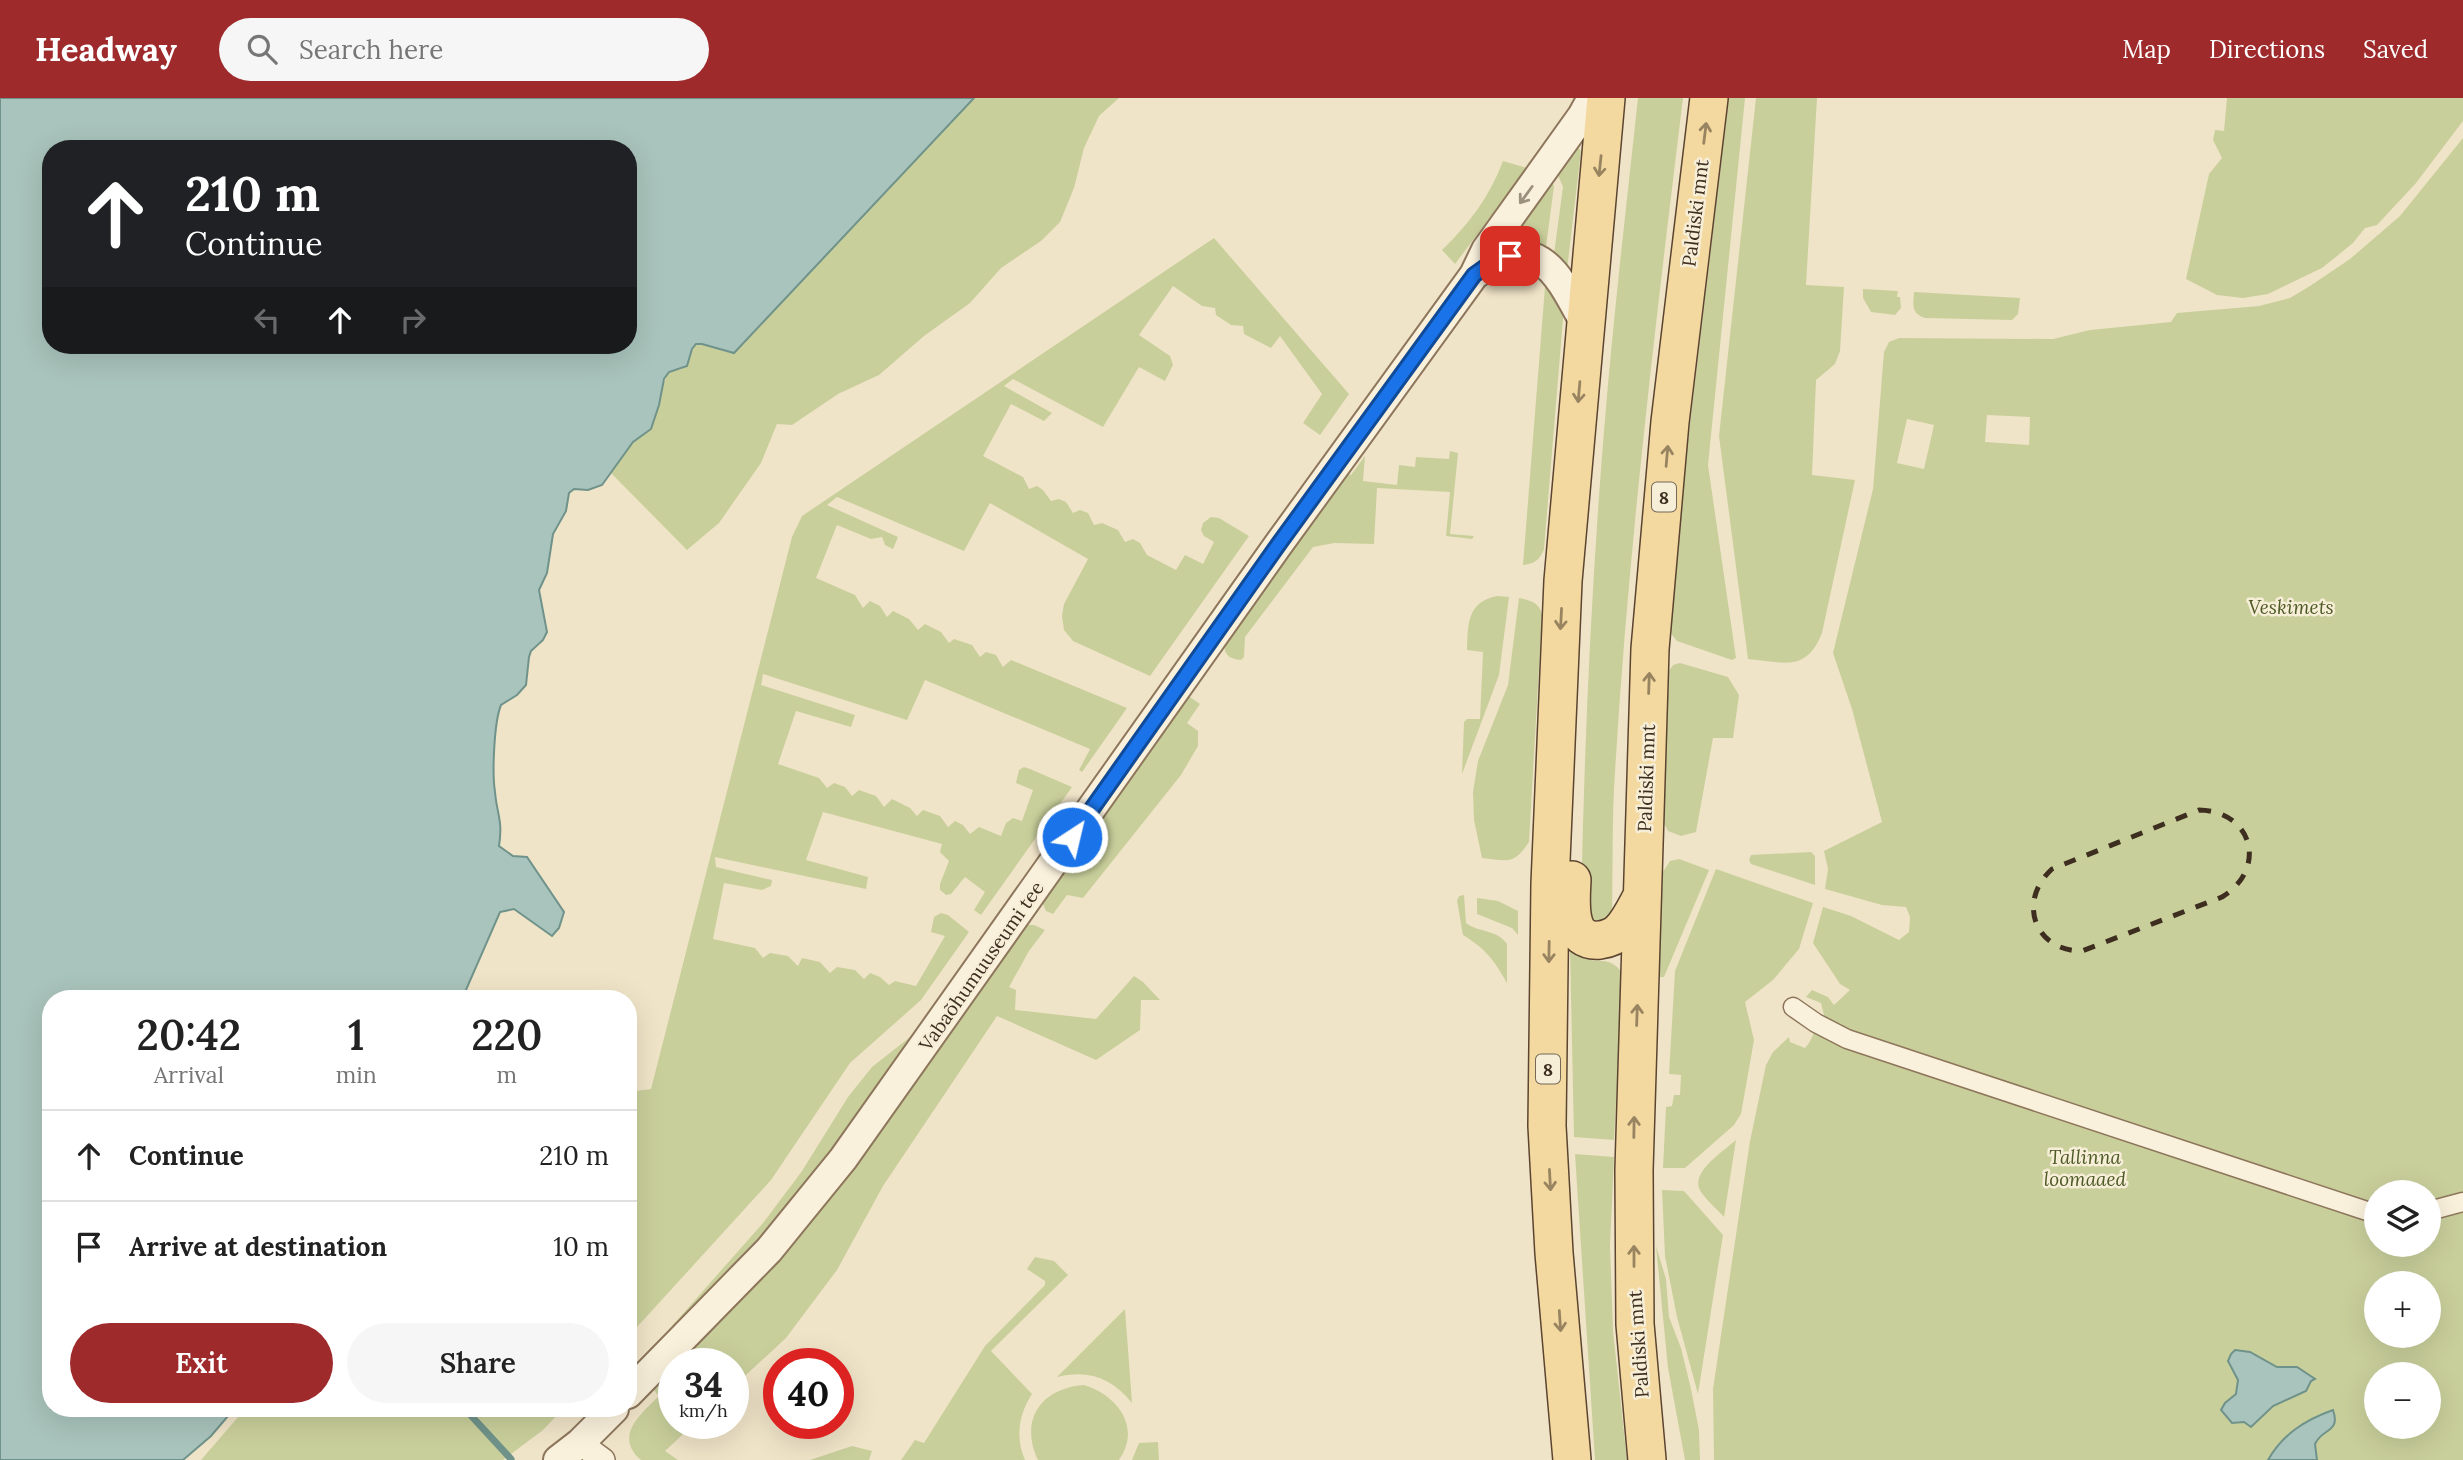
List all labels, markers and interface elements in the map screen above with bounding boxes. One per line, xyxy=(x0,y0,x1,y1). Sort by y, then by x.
search box xyxy=(219,18,709,81)
text: Headway xyxy=(35,28,177,70)
icon: search xyxy=(243,30,281,68)
text: Search here xyxy=(299,33,443,66)
text: Map xyxy=(2122,34,2171,65)
text: Directions xyxy=(2209,34,2325,65)
text: Saved xyxy=(2363,34,2428,65)
one-way arrow xyxy=(1698,122,1711,145)
one-way arrow xyxy=(1593,154,1606,177)
street label: Paldiski mnt xyxy=(1677,157,1714,268)
text: 210 m xyxy=(185,162,320,224)
icon: ahead xyxy=(70,168,161,259)
one-way arrow xyxy=(1519,185,1533,204)
text: Continue xyxy=(185,223,322,264)
pin xyxy=(1480,226,1540,286)
icon: arrive xyxy=(1491,237,1529,275)
icon: left xyxy=(248,301,286,339)
icon: ahead xyxy=(321,301,359,339)
icon: right xyxy=(394,301,432,339)
one-way arrow xyxy=(1572,381,1585,403)
one-way arrow xyxy=(1661,446,1674,468)
road number: 8 xyxy=(1652,482,1676,512)
park label: Veskimets xyxy=(2248,595,2334,619)
one-way arrow xyxy=(1554,607,1567,630)
one-way arrow xyxy=(1642,672,1656,695)
street label: Paldiski mnt xyxy=(1632,723,1660,832)
position arrow xyxy=(1035,800,1109,874)
street label: Vabaõhumuuseumi tee xyxy=(913,877,1049,1056)
one-way arrow xyxy=(1543,941,1556,964)
one-way arrow xyxy=(1631,1004,1644,1027)
text: 20:42 xyxy=(136,1008,241,1062)
text: 1 xyxy=(348,1008,364,1062)
text: 220 xyxy=(471,1008,543,1062)
road number: 8 xyxy=(1536,1054,1560,1084)
text: Arrival xyxy=(154,1060,224,1089)
text: min xyxy=(336,1060,377,1089)
text: m xyxy=(497,1060,517,1089)
one-way arrow xyxy=(1628,1116,1641,1139)
icon: ahead xyxy=(70,1137,108,1175)
text: Continue xyxy=(129,1139,244,1172)
text: 210 m xyxy=(539,1139,609,1172)
park label: Tallinna loomaaed xyxy=(2044,1145,2127,1191)
one-way arrow xyxy=(1544,1168,1557,1191)
map controls xyxy=(2364,1180,2441,1439)
button: layers xyxy=(2364,1180,2441,1257)
icon: arrive xyxy=(70,1228,108,1266)
text: Arrive at destination xyxy=(129,1230,387,1263)
text: 10 m xyxy=(553,1230,609,1263)
one-way arrow xyxy=(1627,1244,1641,1267)
button: + xyxy=(2364,1271,2441,1348)
street label: Paldiski mnt xyxy=(1622,1289,1654,1399)
one-way arrow xyxy=(1554,1309,1567,1332)
button: Exit xyxy=(70,1323,333,1403)
button: Share xyxy=(347,1323,609,1403)
speed limit sign: 40 xyxy=(763,1348,854,1439)
text: 34 xyxy=(684,1362,723,1407)
button: − xyxy=(2364,1362,2441,1439)
text: km/h xyxy=(679,1399,728,1422)

